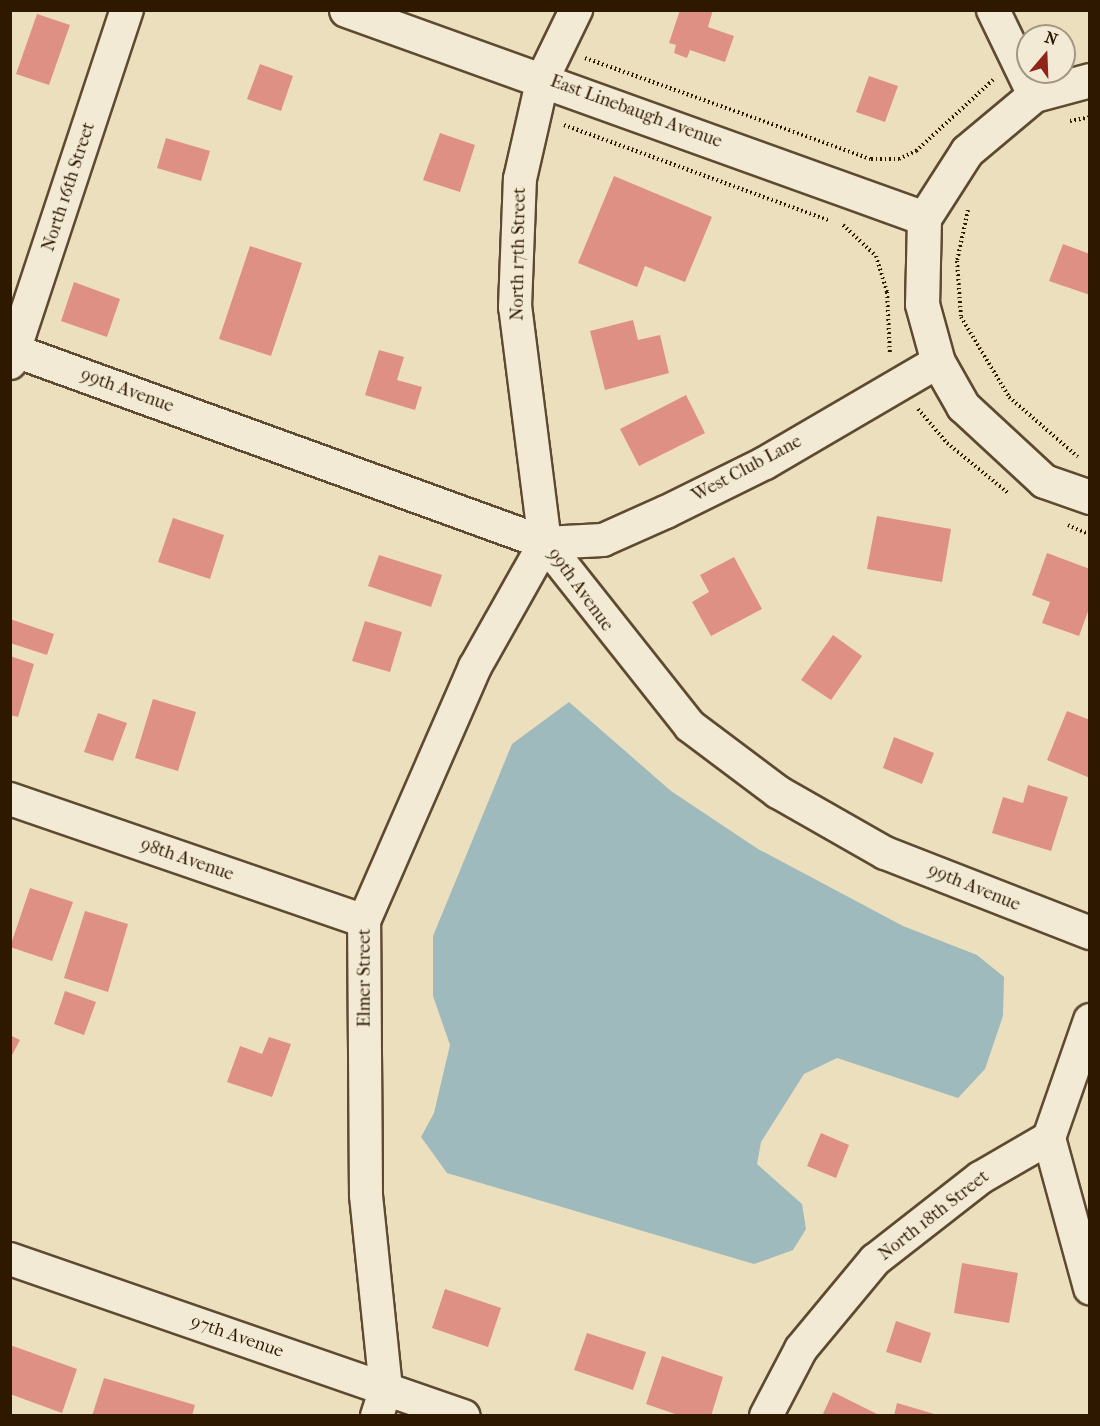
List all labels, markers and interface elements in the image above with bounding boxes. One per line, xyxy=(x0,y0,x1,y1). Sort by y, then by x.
north arrow xyxy=(1016,24,1076,84)
text: N xyxy=(1043,27,1060,49)
street label: East Linebaugh Avenue xyxy=(547,71,725,153)
street label: North 16th Street xyxy=(38,120,100,254)
street label: North 17th Street xyxy=(507,187,531,321)
street label: 99th Avenue xyxy=(78,364,176,418)
street label: West Club Lane xyxy=(688,431,806,507)
street label: 99th Avenue xyxy=(543,544,617,636)
street label: 98th Avenue xyxy=(138,834,236,886)
street label: 99th Avenue xyxy=(925,860,1023,916)
street label: Elmer Street xyxy=(354,929,376,1027)
street label: North 18th Street xyxy=(875,1166,993,1266)
street label: 97th Avenue xyxy=(188,1311,286,1363)

